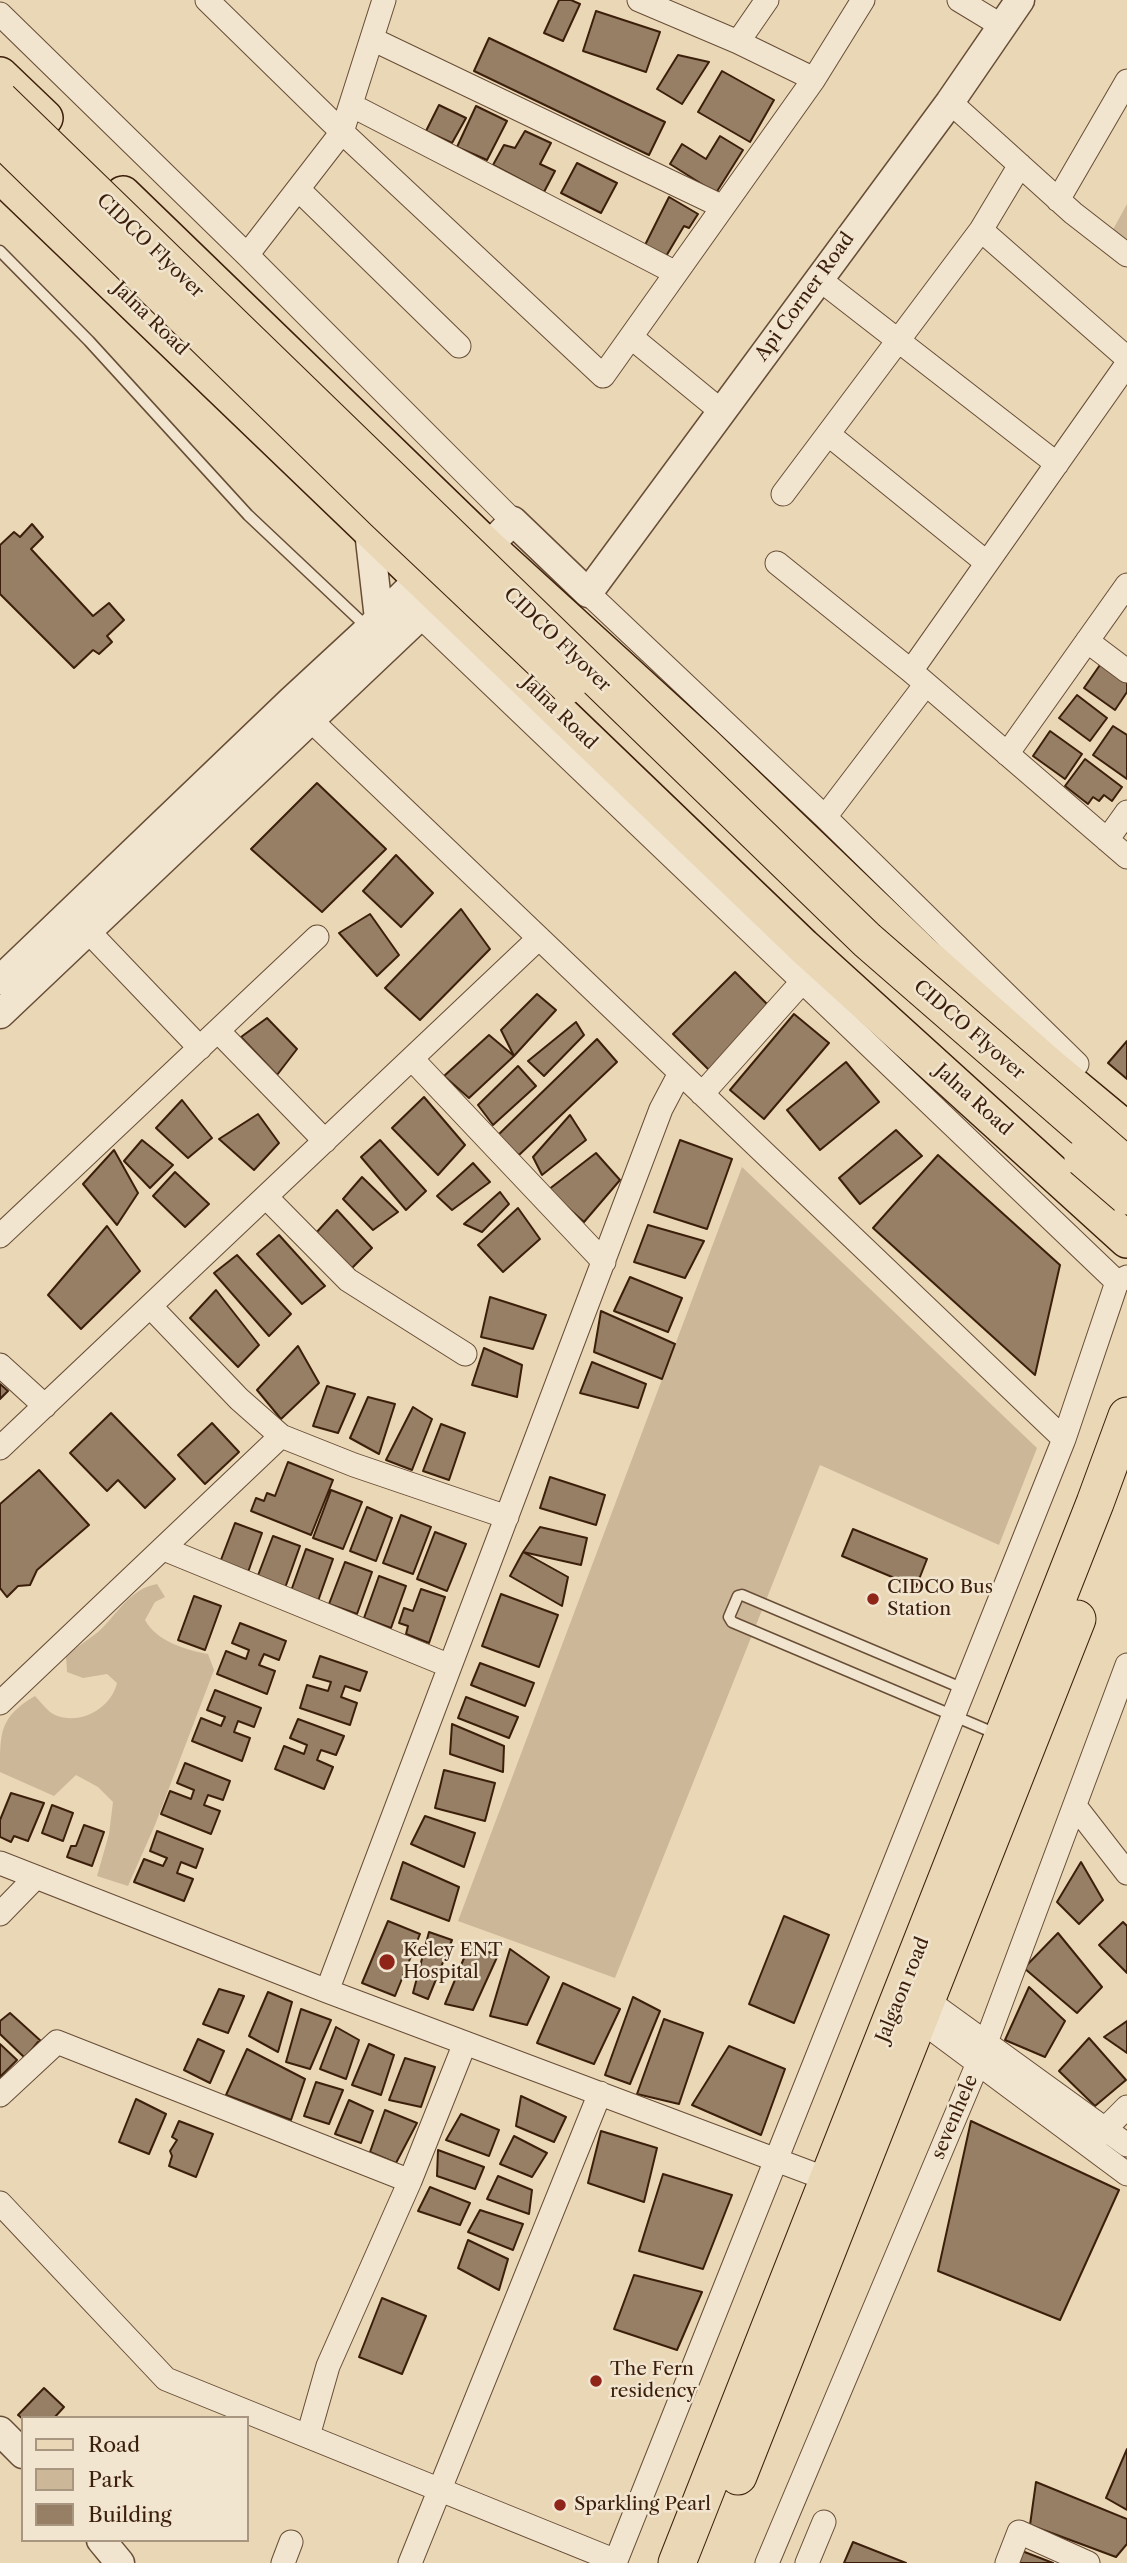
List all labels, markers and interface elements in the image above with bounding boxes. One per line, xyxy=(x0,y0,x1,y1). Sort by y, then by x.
street label: CIDCO Flyover xyxy=(92,189,208,303)
street label: Api Corner Road xyxy=(751,228,859,366)
street label: Jalna Road xyxy=(108,277,192,361)
street label: CIDCO Flyover xyxy=(499,583,615,697)
street label: Jalna Road xyxy=(517,671,601,755)
street label: CIDCO Flyover xyxy=(909,975,1029,1085)
street label: Jalna Road xyxy=(930,1059,1016,1141)
place label: CIDCO Bus Station xyxy=(887,1577,993,1621)
marker: CIDCO Bus Station xyxy=(865,1591,881,1607)
street label: Jalgaon road xyxy=(872,1934,934,2046)
place label: Keley ENT Hospital xyxy=(403,1940,502,1984)
marker: Keley ENT Hospital xyxy=(377,1952,397,1972)
street label: sevenhele xyxy=(927,2071,983,2163)
place label: The Fern residency xyxy=(610,2359,697,2403)
marker: The Fern residency xyxy=(588,2373,604,2389)
legend xyxy=(21,2416,248,2542)
text: Road xyxy=(88,2432,140,2457)
text: Park xyxy=(88,2467,134,2492)
place label: Sparkling Pearl xyxy=(574,2494,711,2516)
marker: Sparkling Pearl xyxy=(552,2497,568,2513)
text: Building xyxy=(88,2502,172,2527)

